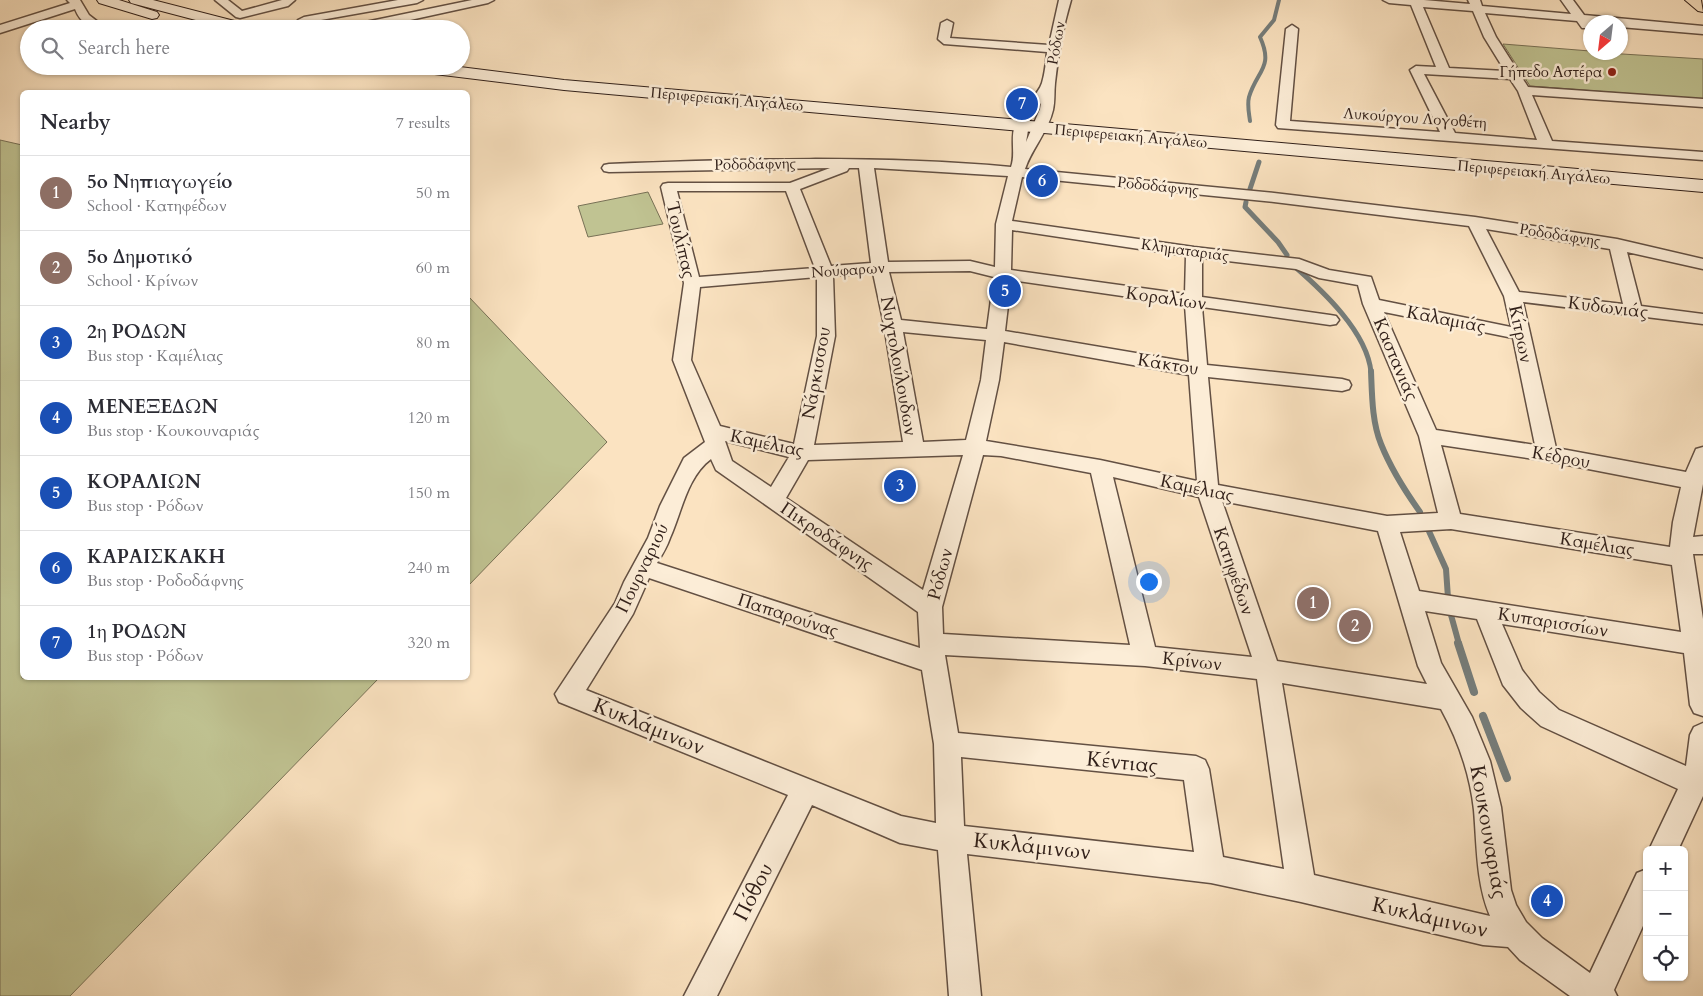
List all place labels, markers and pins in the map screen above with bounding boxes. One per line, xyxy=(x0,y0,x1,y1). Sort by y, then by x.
place label: Γήπεδο Αστέρα xyxy=(1500,62,1602,82)
marker: Γήπεδο Αστέρα xyxy=(1606,66,1618,78)
pin: 7 xyxy=(1006,85,1038,123)
pin: 6 xyxy=(1026,162,1058,200)
pin: 5 xyxy=(989,272,1021,310)
pin: 3 xyxy=(884,467,916,505)
pin: 1 xyxy=(1297,584,1329,622)
pin: 2 xyxy=(1339,607,1371,645)
pin: 4 xyxy=(1531,882,1563,920)

